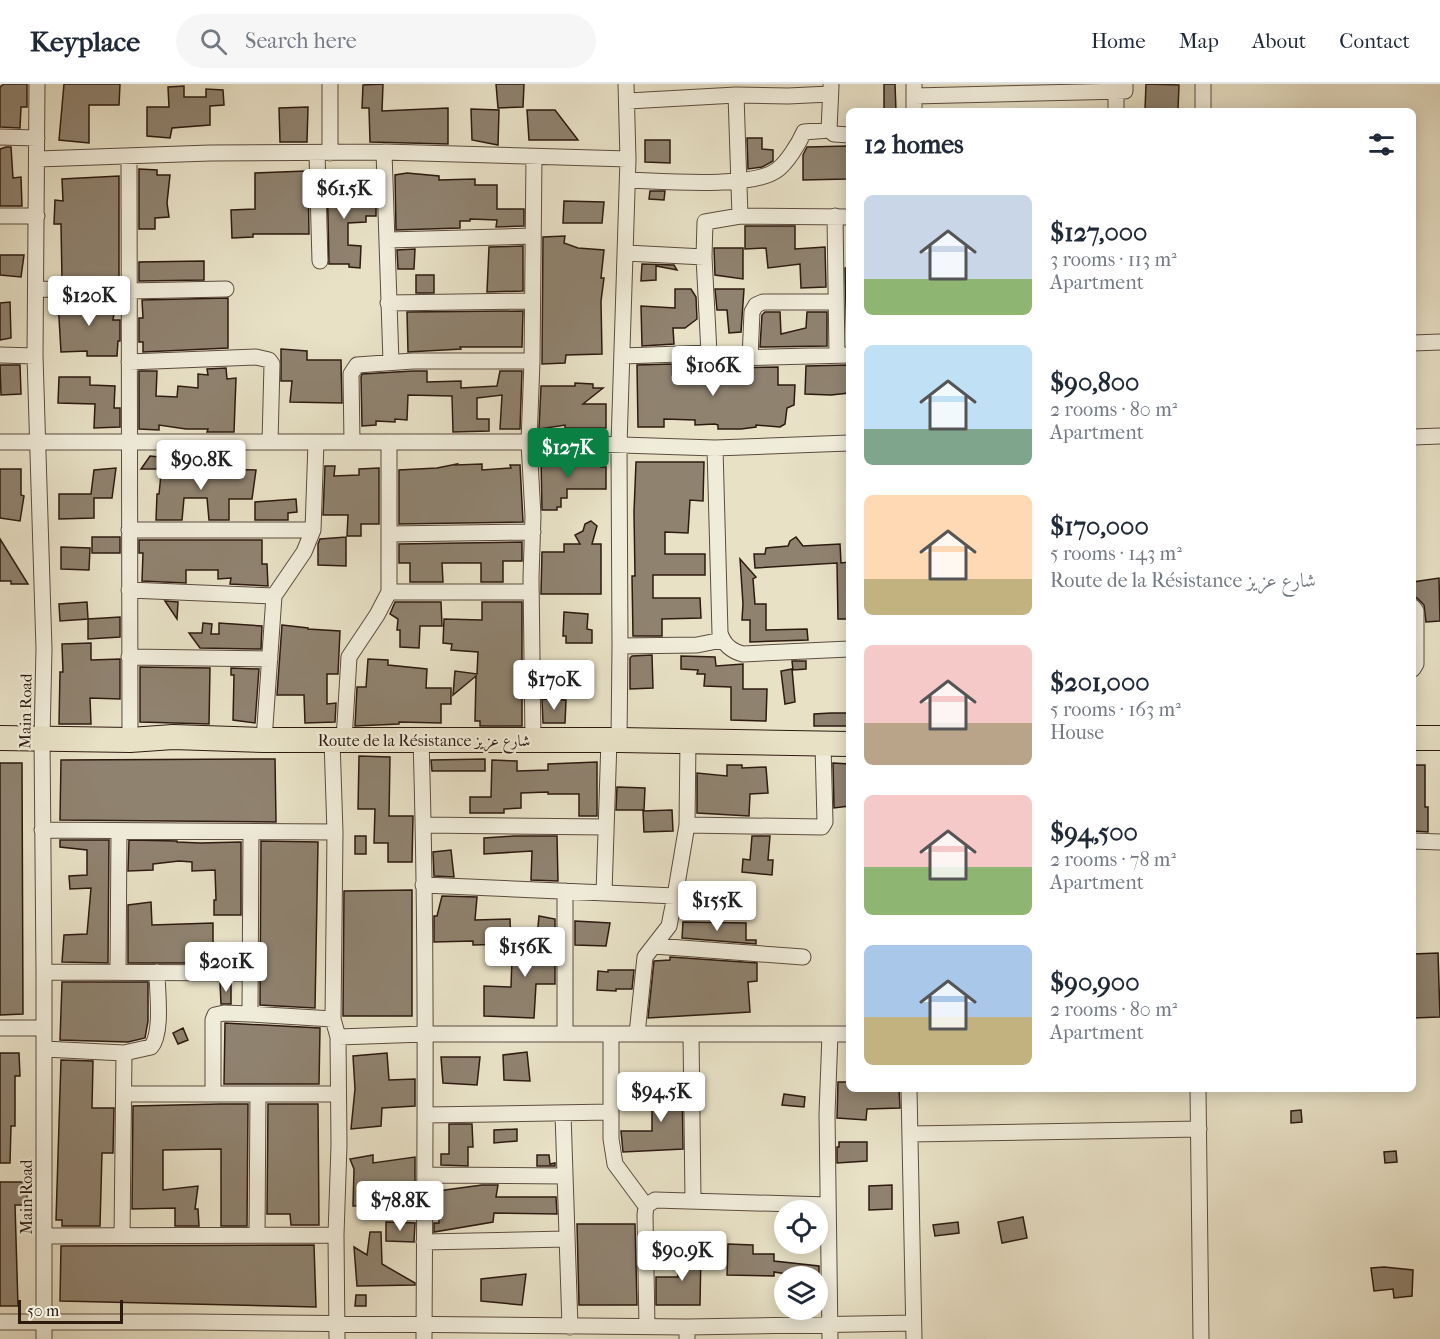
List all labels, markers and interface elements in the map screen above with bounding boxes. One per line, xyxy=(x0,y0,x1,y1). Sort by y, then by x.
search box xyxy=(176,14,596,68)
text: Keyplace xyxy=(30,25,140,58)
icon: search xyxy=(197,25,230,58)
text: Search here xyxy=(245,28,357,54)
text: Home xyxy=(1091,29,1146,53)
text: Map xyxy=(1179,29,1219,53)
text: About xyxy=(1252,29,1306,53)
text: Contact xyxy=(1339,29,1410,53)
icon: filters xyxy=(1365,128,1398,161)
text: 12 homes xyxy=(864,129,964,160)
pin: $61.5K xyxy=(295,169,393,220)
text: $61.5K xyxy=(316,177,372,200)
text: $127,000 xyxy=(1050,217,1147,248)
icon: home xyxy=(912,219,984,291)
text: 3 rooms · 113 m² xyxy=(1050,248,1177,271)
text: Apartment xyxy=(1050,271,1144,294)
pin: $120K xyxy=(47,276,131,327)
text: $120K xyxy=(62,284,116,307)
pin: $106K xyxy=(671,346,755,397)
text: $106K xyxy=(686,354,740,377)
text: $90,800 xyxy=(1050,367,1139,398)
icon: home xyxy=(912,369,984,441)
text: 2 rooms · 80 m² xyxy=(1050,398,1177,421)
text: Apartment xyxy=(1050,421,1144,444)
pin: $127K xyxy=(526,428,610,479)
text: $127K xyxy=(542,436,594,459)
pin: $90.8K xyxy=(152,440,250,491)
text: $90.8K xyxy=(171,448,231,471)
text: $170,000 xyxy=(1050,511,1149,542)
icon: home xyxy=(912,519,984,591)
text: 5 rooms · 143 m² xyxy=(1050,542,1182,565)
text: Route de la Résistance شارع عزيز xyxy=(1050,569,1316,592)
pin: $170K xyxy=(512,660,596,711)
text: $201,000 xyxy=(1050,667,1150,698)
text: $170K xyxy=(527,668,581,691)
icon: home xyxy=(912,669,984,741)
street label: Main Road xyxy=(15,673,36,749)
text: 5 rooms · 163 m² xyxy=(1050,698,1181,721)
text: House xyxy=(1050,721,1104,744)
street label: Route de la Résistance شارع عزيز xyxy=(318,731,530,754)
text: $94,500 xyxy=(1050,817,1138,848)
icon: home xyxy=(912,819,984,891)
text: 2 rooms · 78 m² xyxy=(1050,848,1176,871)
text: Apartment xyxy=(1050,871,1144,894)
pin: $155K xyxy=(675,881,759,932)
text: $155K xyxy=(692,889,742,912)
pin: $156K xyxy=(483,927,567,978)
text: $156K xyxy=(499,935,551,958)
pin: $201K xyxy=(184,942,268,993)
text: $201K xyxy=(199,950,253,973)
text: $90,900 xyxy=(1050,967,1140,998)
icon: home xyxy=(912,969,984,1041)
text: 2 rooms · 80 m² xyxy=(1050,998,1177,1021)
text: Apartment xyxy=(1050,1021,1144,1044)
pin: $94.5K xyxy=(612,1072,710,1123)
text: $94.5K xyxy=(631,1080,691,1103)
street label: Main Road xyxy=(17,1159,36,1235)
pin: $78.8K xyxy=(351,1181,449,1232)
text: $78.8K xyxy=(370,1189,430,1212)
map controls xyxy=(774,1200,828,1320)
button: locate xyxy=(774,1200,828,1254)
pin: $90.9K xyxy=(633,1231,731,1282)
text: $90.9K xyxy=(651,1239,713,1262)
button: layers xyxy=(774,1266,828,1320)
scale bar xyxy=(18,1297,123,1324)
text: 50 m xyxy=(27,1301,59,1320)

